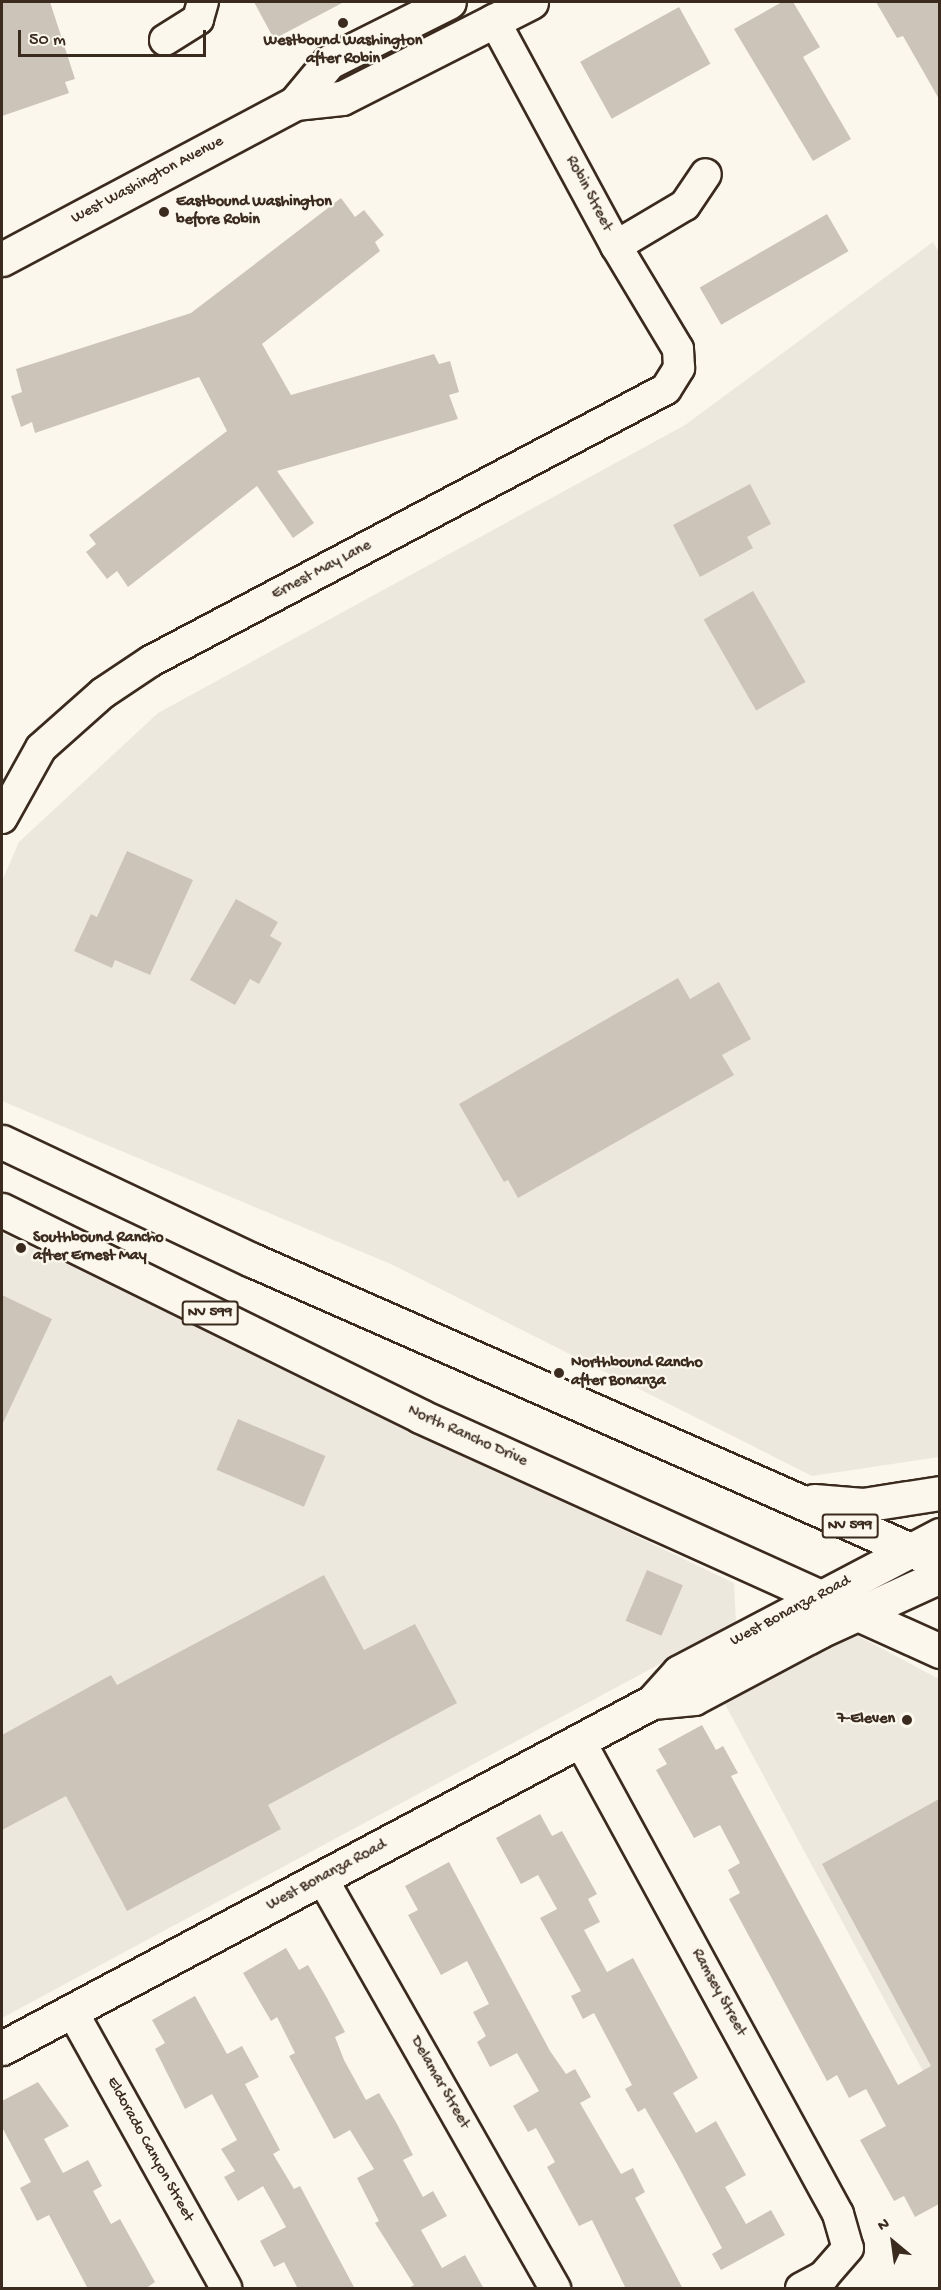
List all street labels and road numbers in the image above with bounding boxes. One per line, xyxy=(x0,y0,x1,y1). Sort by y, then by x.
street label: West Washington Avenue xyxy=(69,133,227,229)
street label: Robin Street xyxy=(560,153,616,235)
street label: Ernest May Lane xyxy=(269,537,375,605)
road number: NV 599 xyxy=(182,1301,238,1325)
street label: North Rancho Drive xyxy=(404,1402,530,1472)
road number: NV 599 xyxy=(822,1514,878,1538)
street label: West Bonanza Road xyxy=(728,1572,854,1652)
street label: West Bonanza Road xyxy=(264,1836,390,1916)
street label: Ramsey Street xyxy=(686,1946,750,2040)
street label: Delamar Street xyxy=(405,2033,473,2133)
street label: Eldorado Canyon Street xyxy=(101,2074,197,2226)

